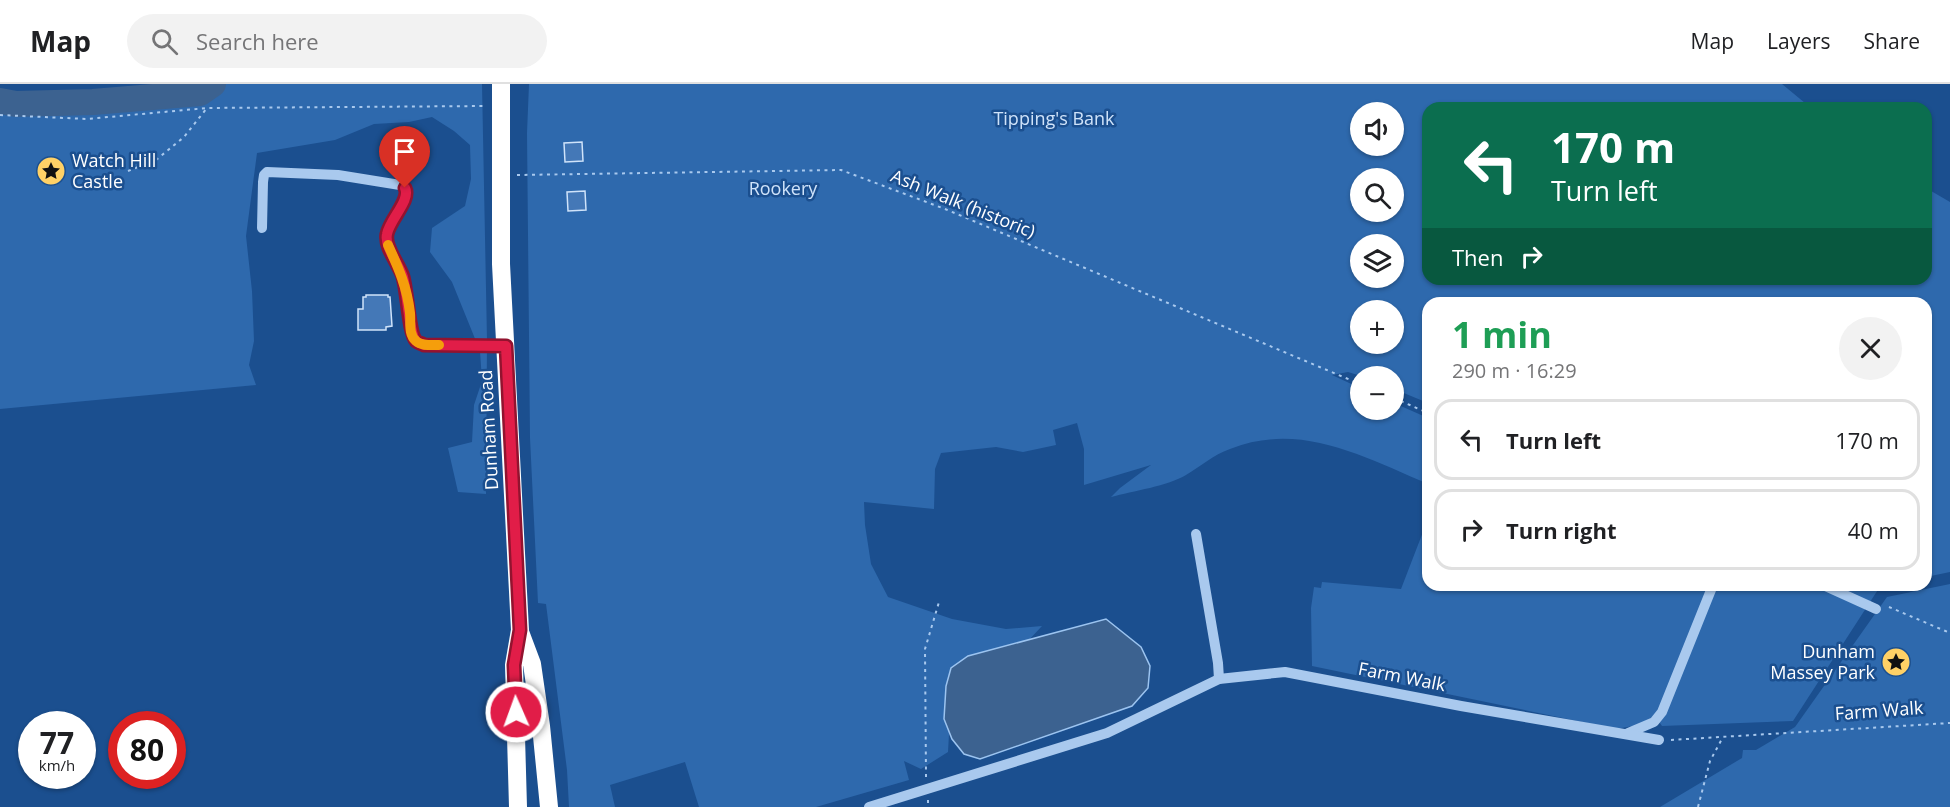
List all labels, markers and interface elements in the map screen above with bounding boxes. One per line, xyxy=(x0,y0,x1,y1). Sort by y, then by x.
search box xyxy=(127,14,547,68)
text: Map xyxy=(30,22,91,60)
icon: search xyxy=(148,25,181,58)
text: Search here xyxy=(196,26,319,56)
text: Map xyxy=(1691,27,1734,55)
text: Layers xyxy=(1767,27,1831,55)
text: Share xyxy=(1864,27,1920,55)
map controls xyxy=(1350,102,1404,420)
button: sound xyxy=(1350,102,1404,156)
park label: Tipping's Bank xyxy=(993,106,1115,130)
text: 170 m xyxy=(1551,118,1675,175)
pin xyxy=(379,126,430,188)
icon: left xyxy=(1452,126,1530,204)
icon: arrive xyxy=(388,135,421,168)
place label: Watch Hill Castle xyxy=(72,148,156,193)
place icon: Watch Hill Castle xyxy=(35,155,67,187)
street label: Ash Walk (historic) xyxy=(888,163,1039,243)
button: search xyxy=(1350,168,1404,222)
text: Turn left xyxy=(1551,172,1658,209)
park label: Rookery xyxy=(749,176,818,200)
button: layers xyxy=(1350,234,1404,288)
icon: right xyxy=(1515,240,1548,273)
text: Then xyxy=(1452,242,1503,272)
button: + xyxy=(1350,300,1404,354)
text: 1 min xyxy=(1452,310,1552,359)
button: close xyxy=(1839,317,1902,380)
text: 290 m · 16:29 xyxy=(1452,357,1577,384)
button: − xyxy=(1350,366,1404,420)
street label: Dunham Road xyxy=(473,369,503,491)
icon: left xyxy=(1455,423,1488,456)
text: Turn left xyxy=(1506,425,1601,455)
text: 170 m xyxy=(1835,425,1899,455)
icon: right xyxy=(1455,513,1488,546)
text: Turn right xyxy=(1506,515,1617,545)
text: 40 m xyxy=(1848,515,1899,545)
place label: Dunham Massey Park xyxy=(1770,639,1876,684)
place icon: Dunham Massey Park xyxy=(1880,646,1912,678)
street label: Farm Walk xyxy=(1356,656,1448,696)
position arrow xyxy=(484,680,548,744)
street label: Farm Walk xyxy=(1834,695,1924,725)
speed limit sign: 80 xyxy=(108,711,186,789)
text: 77 xyxy=(40,722,74,763)
text: km/h xyxy=(39,755,75,775)

